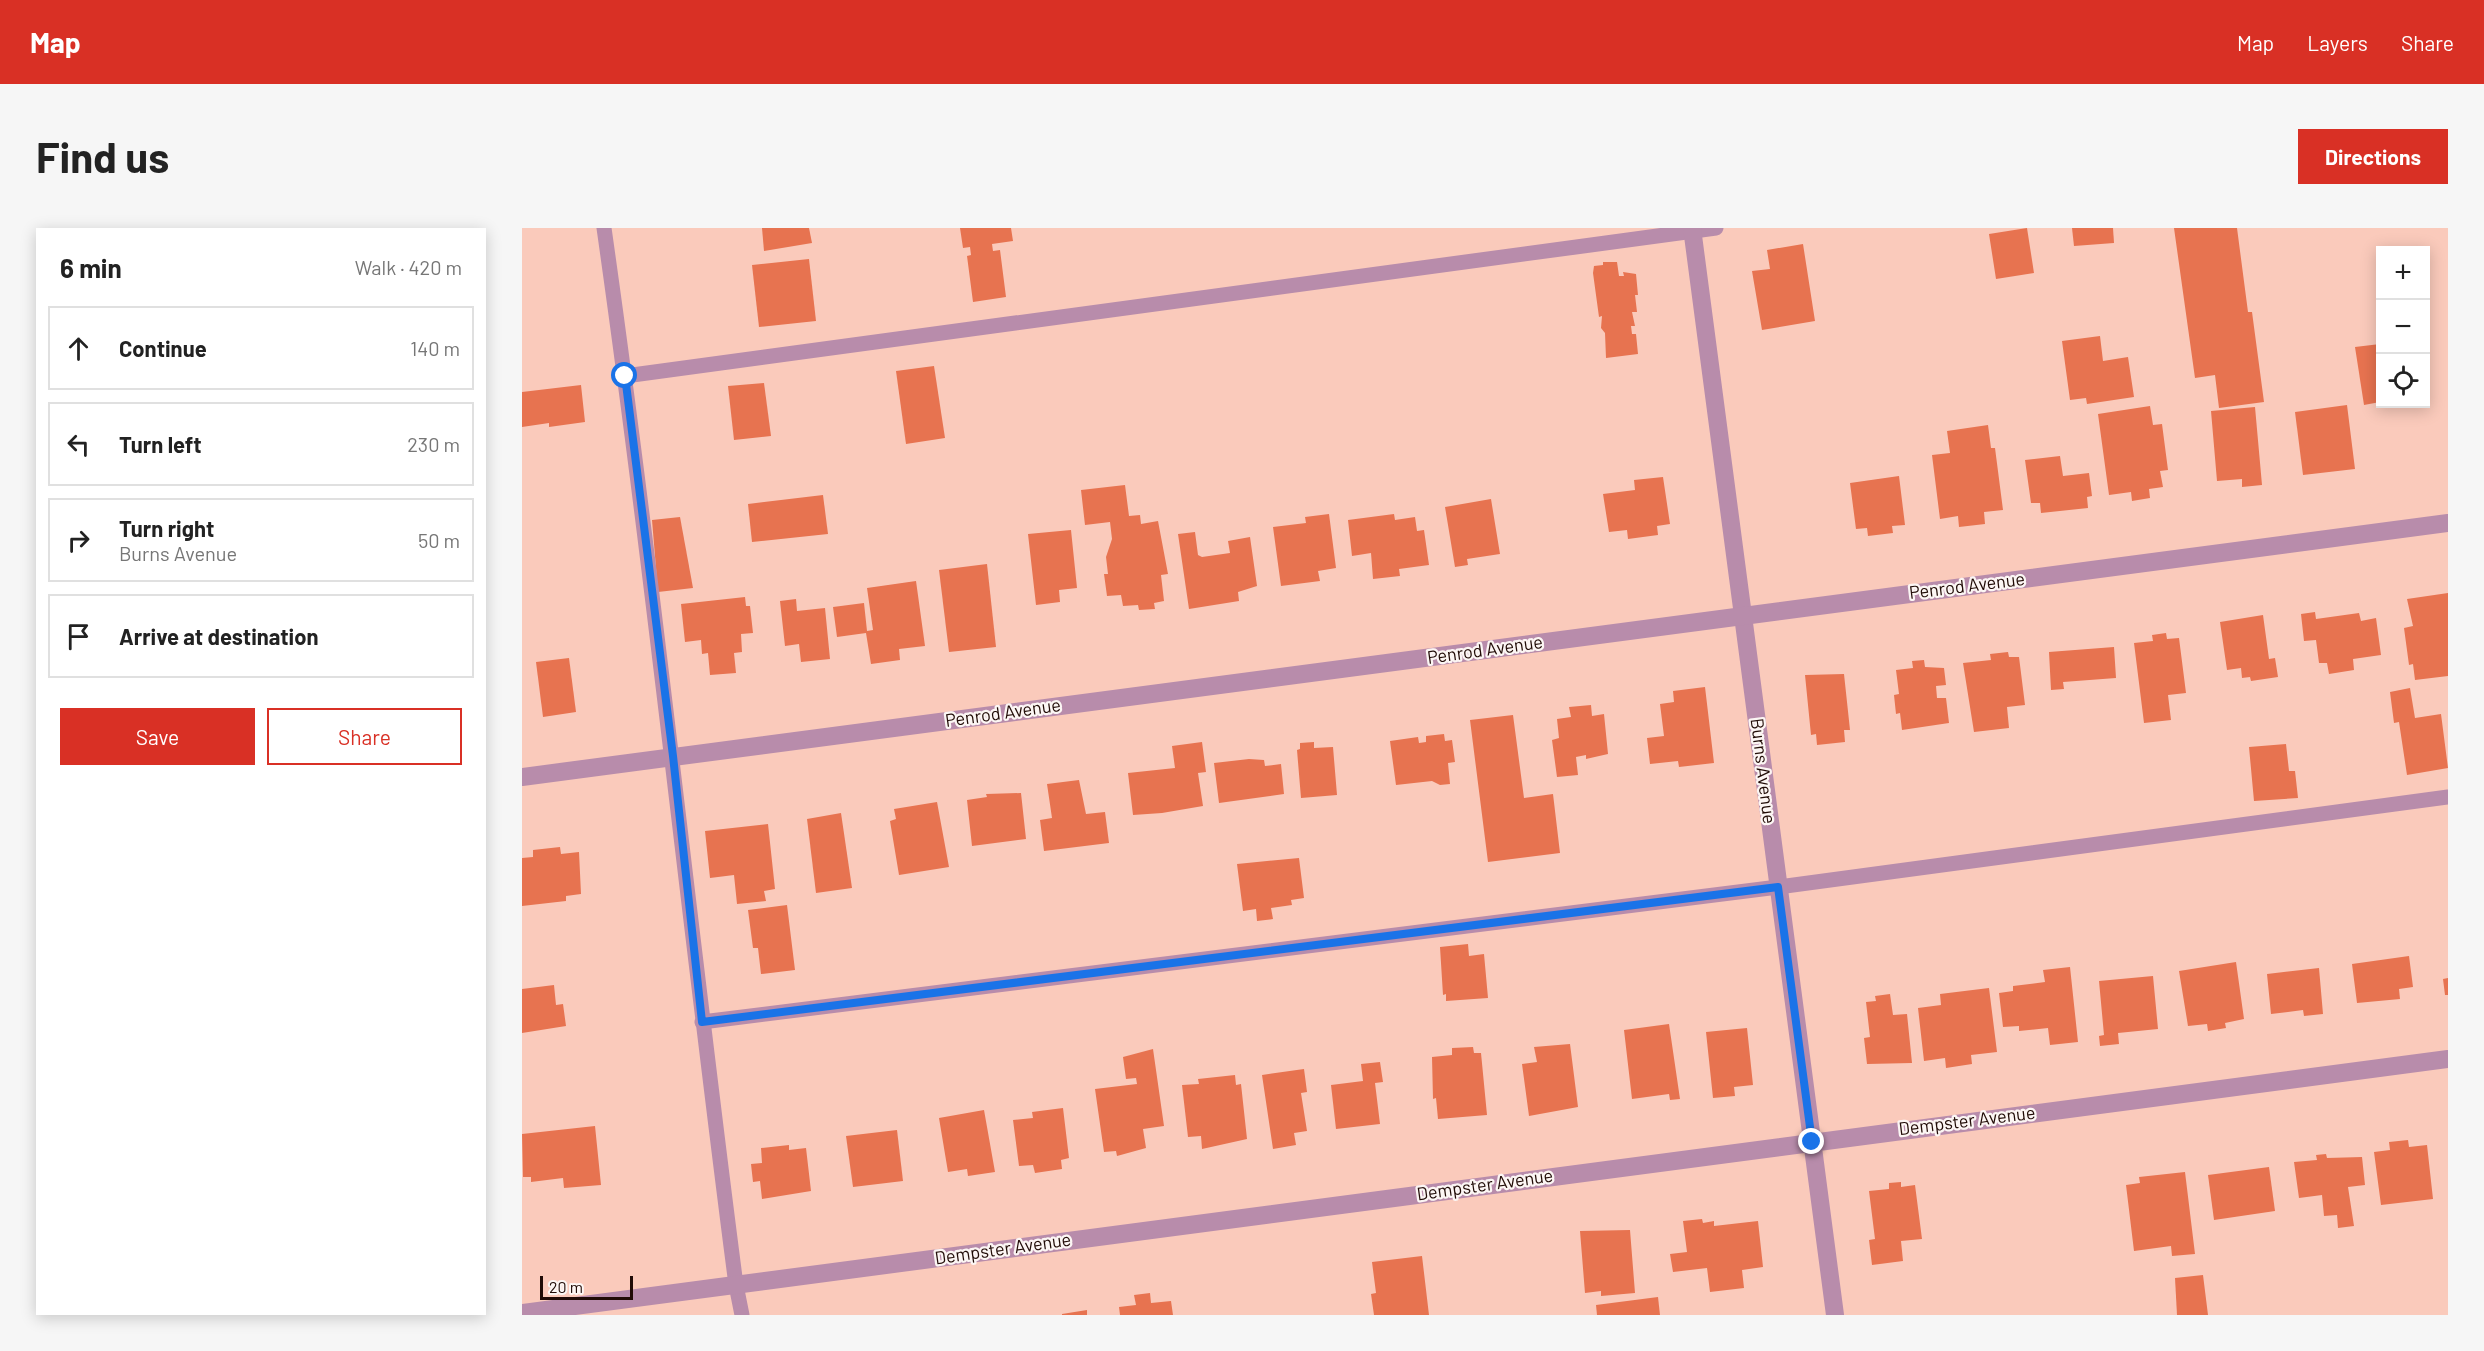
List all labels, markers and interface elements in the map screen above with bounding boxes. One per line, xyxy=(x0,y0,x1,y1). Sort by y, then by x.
text: Map xyxy=(30,25,81,59)
text: Map xyxy=(2237,30,2274,55)
text: Layers xyxy=(2307,30,2368,55)
text: Share xyxy=(2401,30,2454,55)
button: Directions xyxy=(2298,129,2448,184)
text: Find us xyxy=(36,131,169,181)
map controls xyxy=(2376,246,2430,408)
button: + xyxy=(2376,246,2430,300)
text: 6 min xyxy=(60,252,122,283)
text: Walk · 420 m xyxy=(355,255,462,279)
button: − xyxy=(2376,300,2430,354)
icon: ahead xyxy=(62,332,95,365)
text: Continue xyxy=(119,335,207,361)
text: 140 m xyxy=(410,336,460,360)
button: locate xyxy=(2376,354,2430,408)
route start xyxy=(611,362,637,388)
icon: left xyxy=(62,428,95,461)
text: Turn left xyxy=(119,431,202,457)
text: 230 m xyxy=(407,432,460,456)
text: Turn right xyxy=(119,515,214,541)
icon: right xyxy=(62,524,95,557)
text: 50 m xyxy=(418,528,460,552)
text: Burns Avenue xyxy=(119,541,237,565)
street label: Penrod Avenue xyxy=(1908,567,2026,603)
icon: arrive xyxy=(62,620,95,653)
text: Arrive at destination xyxy=(119,623,318,649)
street label: Penrod Avenue xyxy=(1426,630,1544,668)
street label: Penrod Avenue xyxy=(944,693,1062,731)
button: Save xyxy=(60,708,255,765)
button: Share xyxy=(267,708,462,765)
street label: Burns Avenue xyxy=(1747,717,1781,825)
street label: Dempster Avenue xyxy=(1897,1101,2036,1139)
route end xyxy=(1798,1128,1824,1154)
street label: Dempster Avenue xyxy=(1415,1164,1554,1204)
street label: Dempster Avenue xyxy=(933,1228,1072,1268)
scale bar xyxy=(540,1273,633,1300)
text: 20 m xyxy=(549,1277,583,1296)

